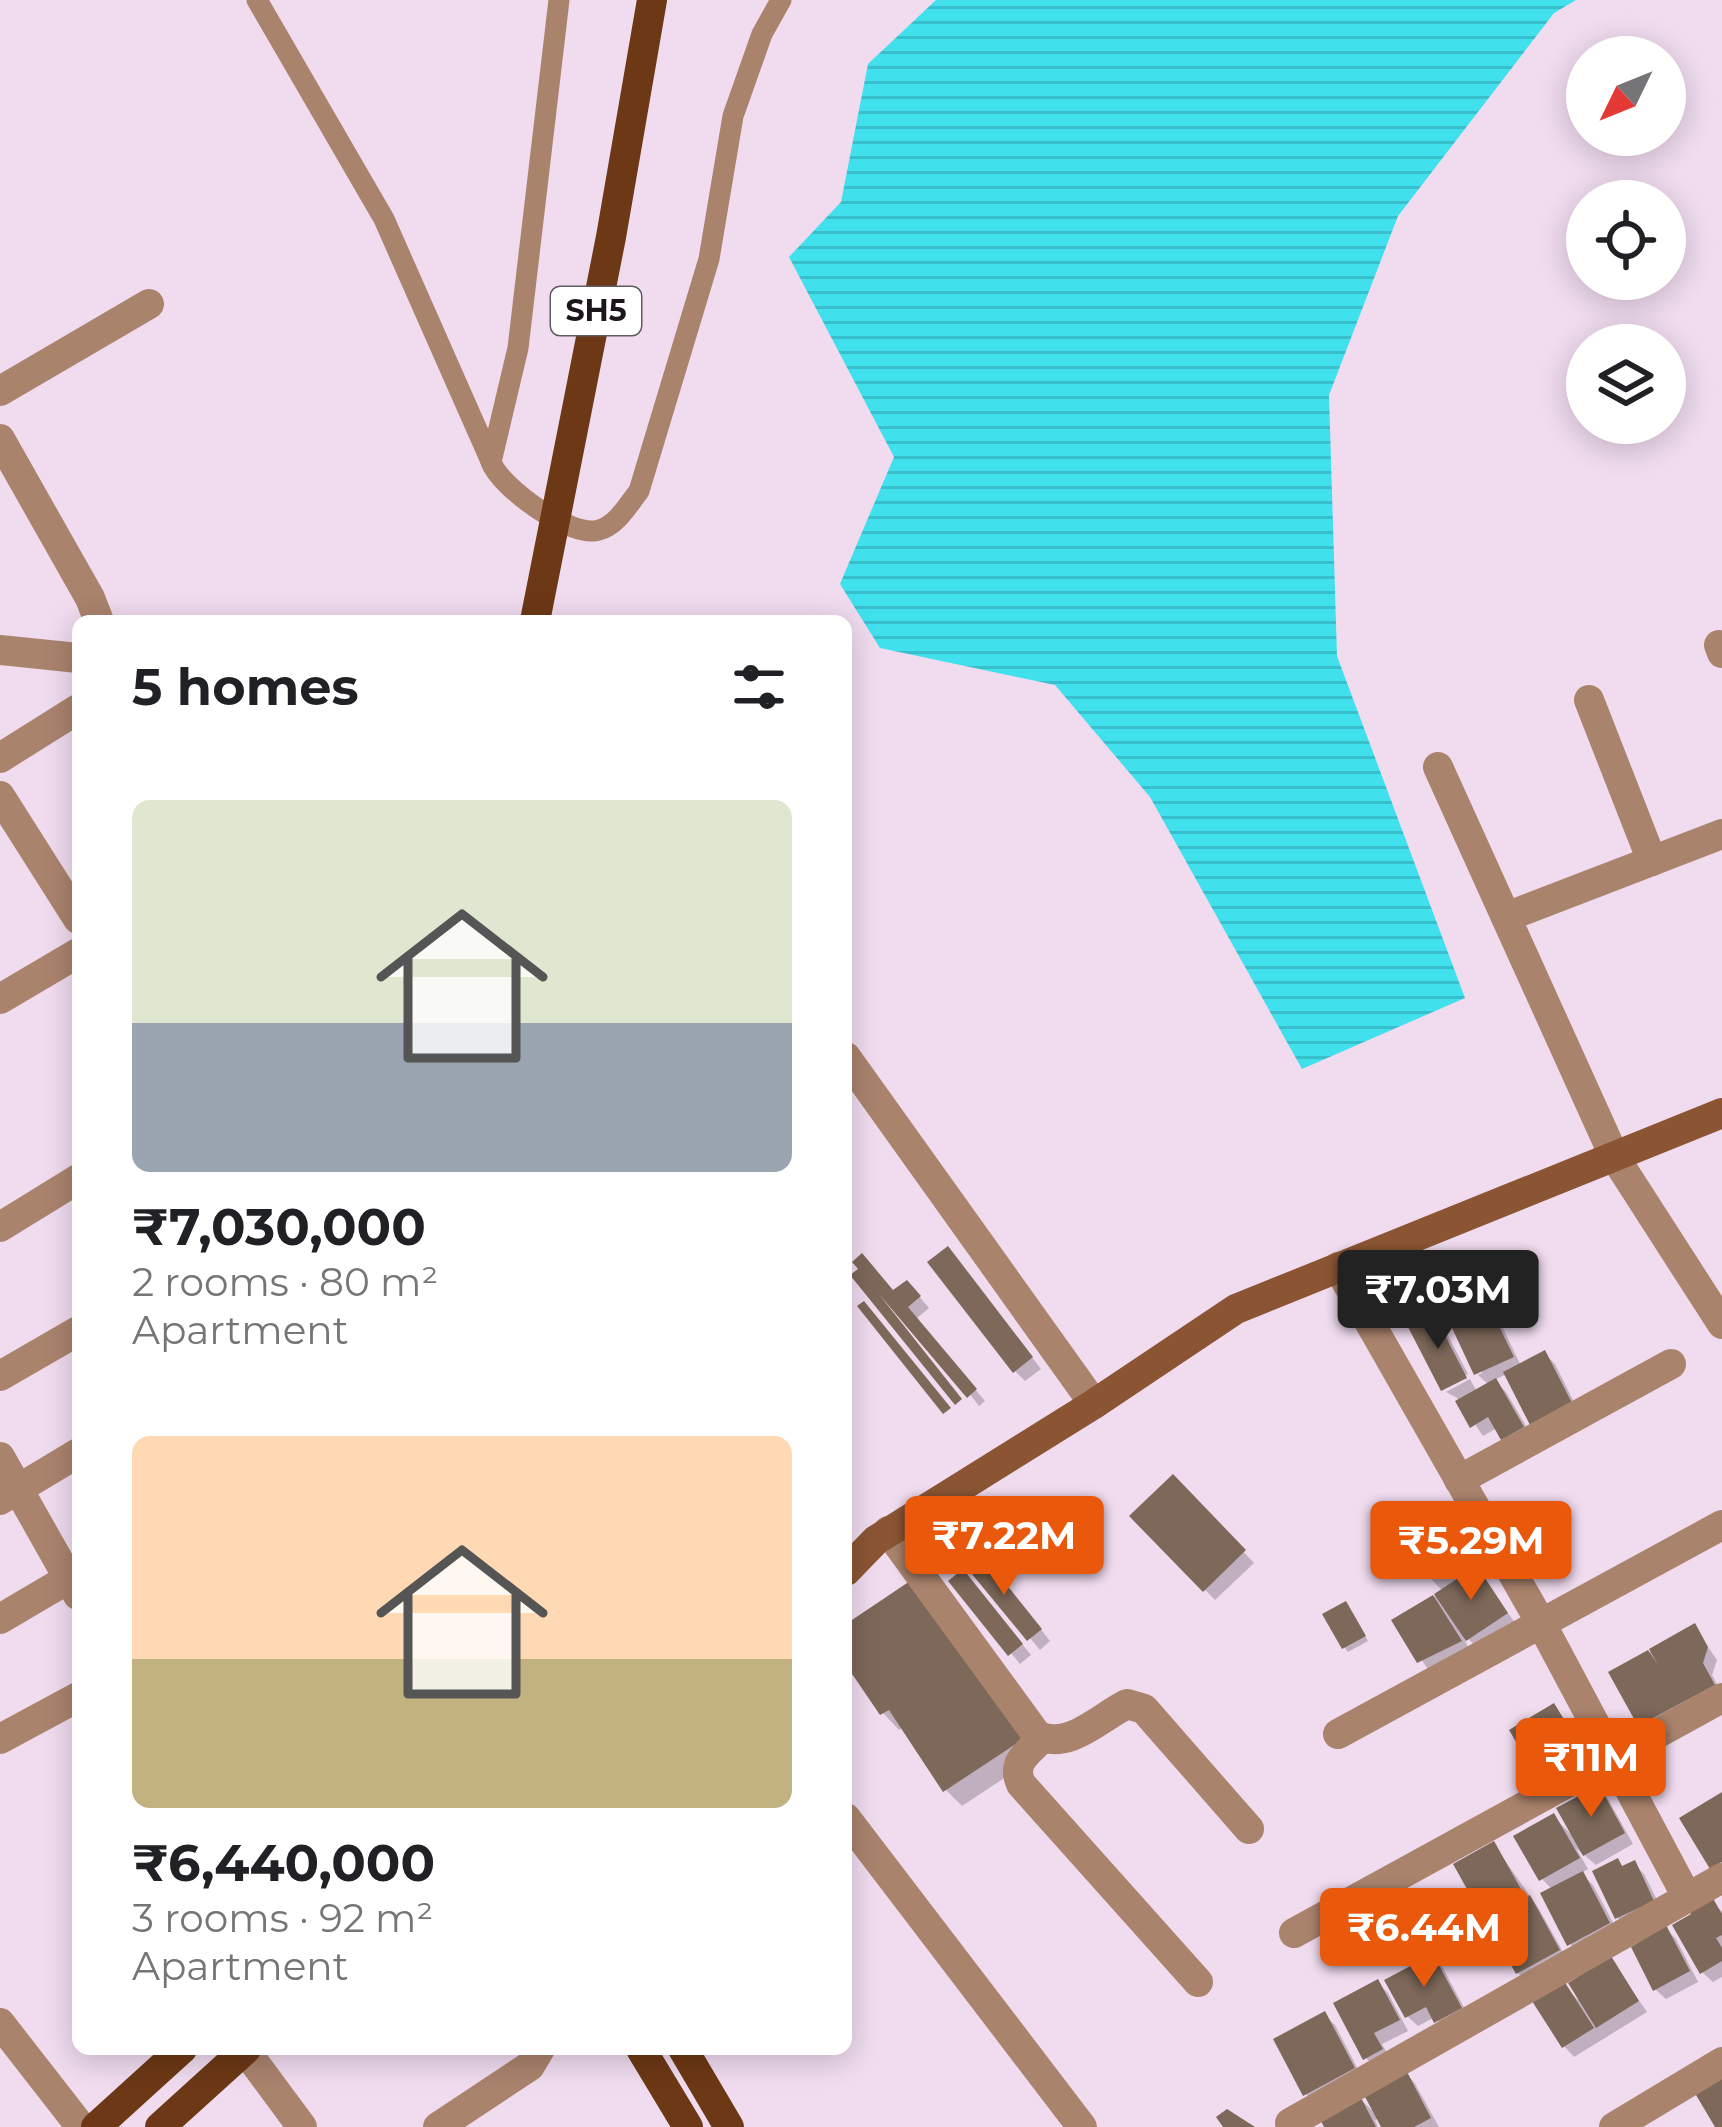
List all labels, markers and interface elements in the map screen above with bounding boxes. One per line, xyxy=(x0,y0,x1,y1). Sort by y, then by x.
north arrow xyxy=(1566,36,1686,156)
map controls xyxy=(1566,36,1686,444)
button: locate xyxy=(1566,180,1686,300)
road number: SH5 xyxy=(551,287,641,335)
button: layers xyxy=(1566,324,1686,444)
icon: filters xyxy=(726,654,792,720)
text: 5 homes xyxy=(132,656,359,718)
icon: home xyxy=(354,878,570,1094)
text: ₹7,030,000 xyxy=(132,1196,426,1258)
pin: ₹7.03M xyxy=(1340,1250,1536,1352)
text: 2 rooms · 80 m² xyxy=(132,1258,438,1306)
text: ₹7.03M xyxy=(1365,1265,1511,1313)
text: Apartment xyxy=(132,1306,348,1354)
pin: ₹7.22M xyxy=(906,1496,1102,1598)
pin: ₹5.29M xyxy=(1373,1501,1569,1603)
text: ₹7.22M xyxy=(932,1511,1076,1559)
icon: home xyxy=(354,1514,570,1730)
text: ₹5.29M xyxy=(1397,1516,1545,1564)
pin: ₹11M xyxy=(1520,1718,1662,1820)
text: ₹11M xyxy=(1543,1733,1639,1781)
text: ₹6,440,000 xyxy=(132,1832,435,1894)
pin: ₹6.44M xyxy=(1326,1888,1522,1990)
text: 3 rooms · 92 m² xyxy=(132,1894,433,1942)
text: ₹6.44M xyxy=(1347,1903,1501,1951)
text: Apartment xyxy=(132,1942,348,1990)

